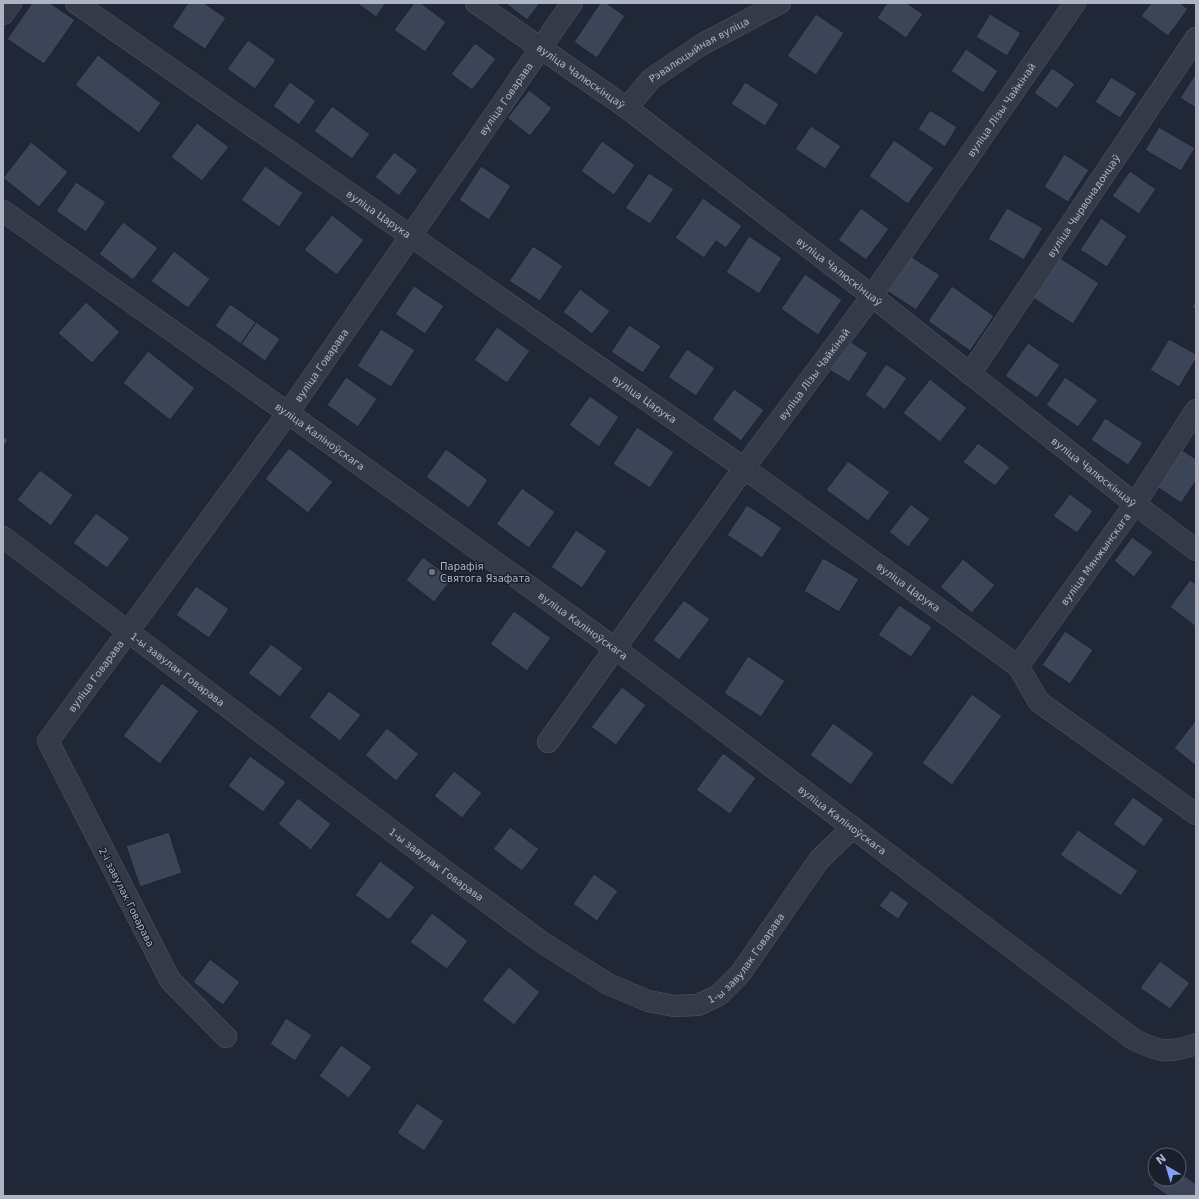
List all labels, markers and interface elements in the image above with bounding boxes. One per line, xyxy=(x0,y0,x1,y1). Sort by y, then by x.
street label: Рэвалюцыйная вуліца xyxy=(647,15,751,85)
street label: вуліца Чалюскінцаў xyxy=(535,42,627,111)
street label: вуліца Говарава xyxy=(477,61,535,137)
street label: вуліца Лізы Чайкінай xyxy=(965,61,1038,159)
street label: вуліца Чырвонадонцаў xyxy=(1045,152,1122,259)
street label: вуліца Царука xyxy=(344,188,413,240)
street label: вуліца Чалюскінцаў xyxy=(794,235,884,308)
street label: вуліца Лізы Чайкінай xyxy=(777,326,852,422)
street label: вуліца Говарава xyxy=(293,327,351,404)
street label: вуліца Царука xyxy=(610,373,679,425)
street label: вуліца Каліноўскага xyxy=(273,401,367,472)
street label: вуліца Чалюскінцаў xyxy=(1049,435,1138,509)
street label: вуліца Мянжынскага xyxy=(1059,511,1133,607)
place label: Парафія Святога Язафата xyxy=(440,561,530,584)
street label: вуліца Царука xyxy=(874,561,942,614)
marker: Парафія Святога Язафата xyxy=(427,567,437,577)
street label: вуліца Каліноўскага xyxy=(536,590,630,662)
street label: 1-ы завулак Говарава xyxy=(128,630,227,708)
street label: вуліца Говарава xyxy=(66,638,126,714)
street label: вуліца Каліноўскага xyxy=(796,783,888,857)
street label: 1-ы завулак Говарава xyxy=(387,826,485,903)
street label: 2-і завулак Говарава xyxy=(97,846,156,949)
street label: 1-ы завулак Говарава xyxy=(706,911,787,1006)
north arrow xyxy=(1147,1147,1187,1187)
text: N xyxy=(1154,1152,1169,1167)

